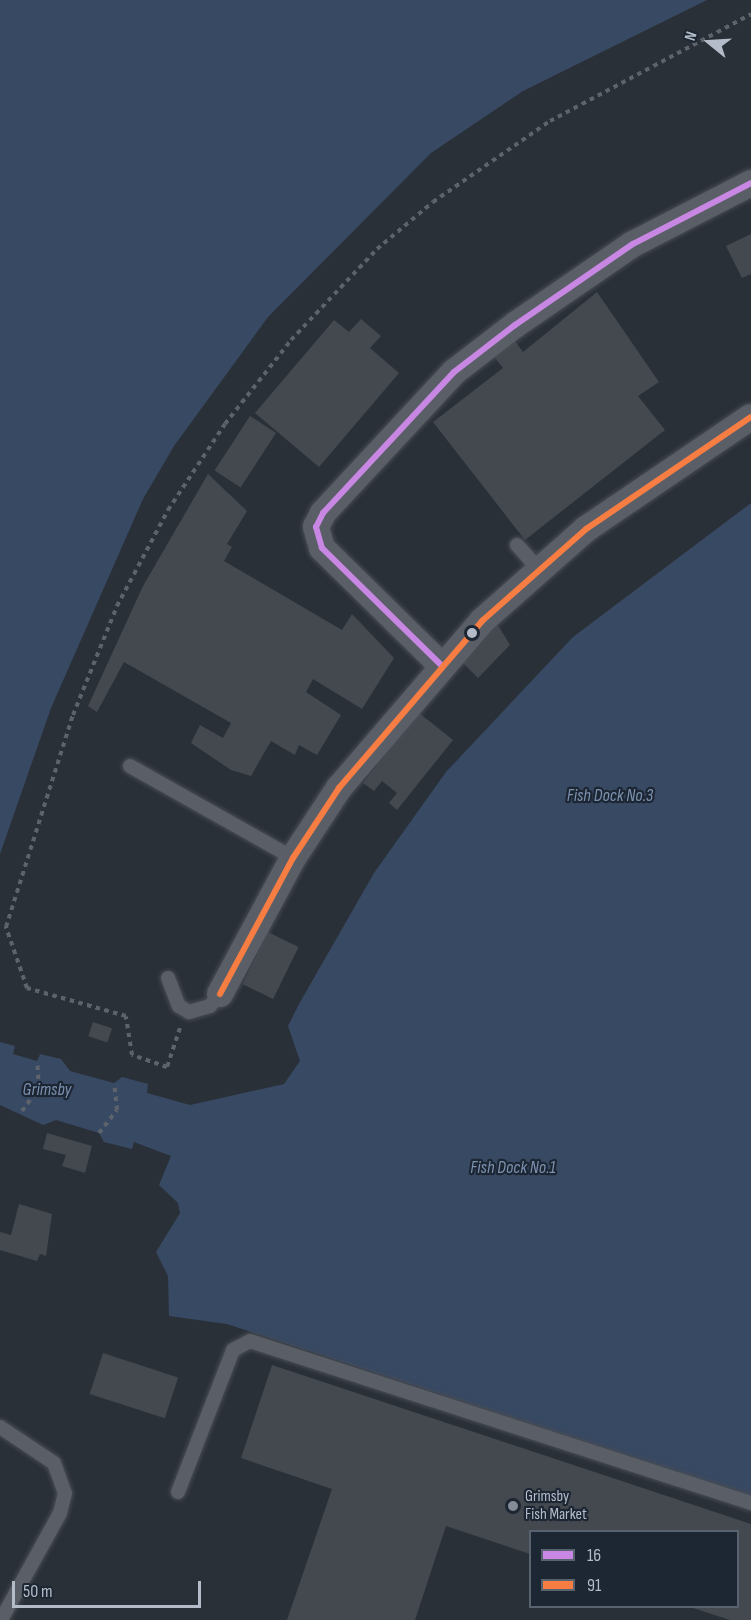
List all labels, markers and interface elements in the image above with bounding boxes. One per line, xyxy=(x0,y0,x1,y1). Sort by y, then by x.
north arrow xyxy=(679,12,739,72)
text: N xyxy=(681,29,702,43)
unlabelled marker xyxy=(466,627,478,639)
water label: Fish Dock No.3 xyxy=(567,785,653,807)
water label: Grimsby xyxy=(23,1079,71,1101)
water label: Fish Dock No.1 xyxy=(470,1157,556,1179)
place label: Grimsby Fish Market xyxy=(525,1487,587,1525)
marker: Grimsby Fish Market xyxy=(506,1499,520,1513)
legend xyxy=(529,1530,739,1608)
text: 16 xyxy=(587,1545,601,1566)
scale bar xyxy=(15,1569,204,1607)
text: 91 xyxy=(587,1575,601,1596)
text: 50 m xyxy=(23,1581,53,1602)

